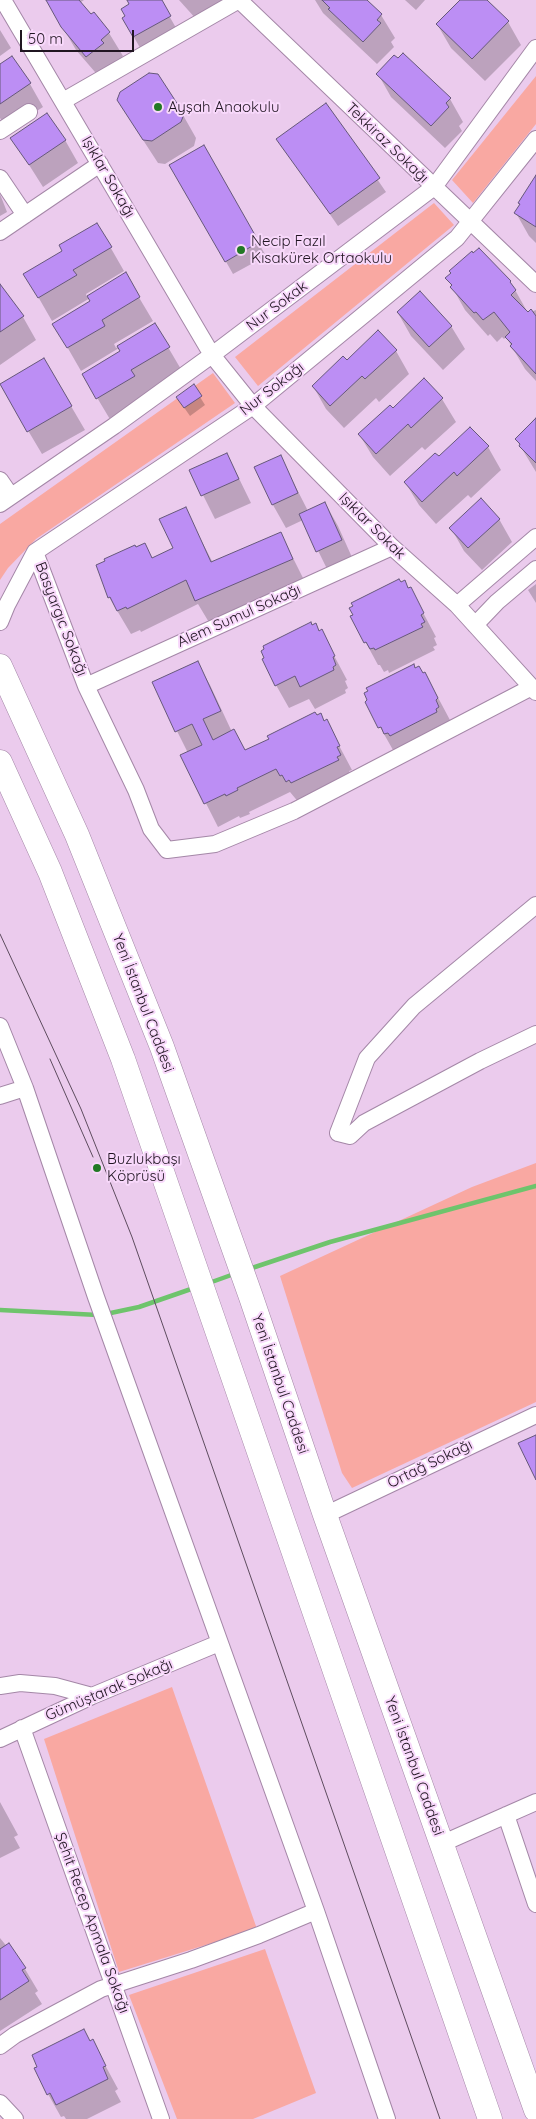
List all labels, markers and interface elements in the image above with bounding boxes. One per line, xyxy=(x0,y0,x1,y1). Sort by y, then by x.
scale bar xyxy=(22,20,136,52)
text: 50 m xyxy=(28,29,63,48)
place label: Ayşah Anaokulu xyxy=(168,98,280,116)
street label: Tekkiraz Sokağı xyxy=(342,99,432,187)
marker: Ayşah Anaokulu xyxy=(152,101,164,113)
street label: Işıklar Sokağı xyxy=(77,133,139,221)
place label: Necip Fazıl Kısakürek Ortaokulu xyxy=(251,232,392,267)
marker: Necip Fazıl Kısakürek Ortaokulu xyxy=(235,244,247,256)
street label: Nur Sokak xyxy=(243,277,311,335)
street label: Nur Sokağı xyxy=(236,358,308,420)
street label: Işıklar Sokak xyxy=(335,489,409,563)
street label: Basyargıc Sokağı xyxy=(31,559,91,679)
street label: Alem Sumul Sokağı xyxy=(175,581,303,651)
street label: Yeni İstanbul Caddesi xyxy=(108,931,178,1075)
place label: Buzlukbaşı Köprüsü xyxy=(107,1150,181,1185)
marker: Buzlukbaşı Köprüsü xyxy=(91,1162,103,1174)
street label: Yeni İstanbul Caddesi xyxy=(248,1312,312,1456)
street label: Ortağ Sokağı xyxy=(385,1436,475,1492)
street label: Gümüştarak Sokağı xyxy=(43,1655,175,1725)
street label: Yeni İstanbul Caddesi xyxy=(380,1694,448,1838)
street label: Şehit Recep Apmala Sokağı xyxy=(51,1830,133,2016)

